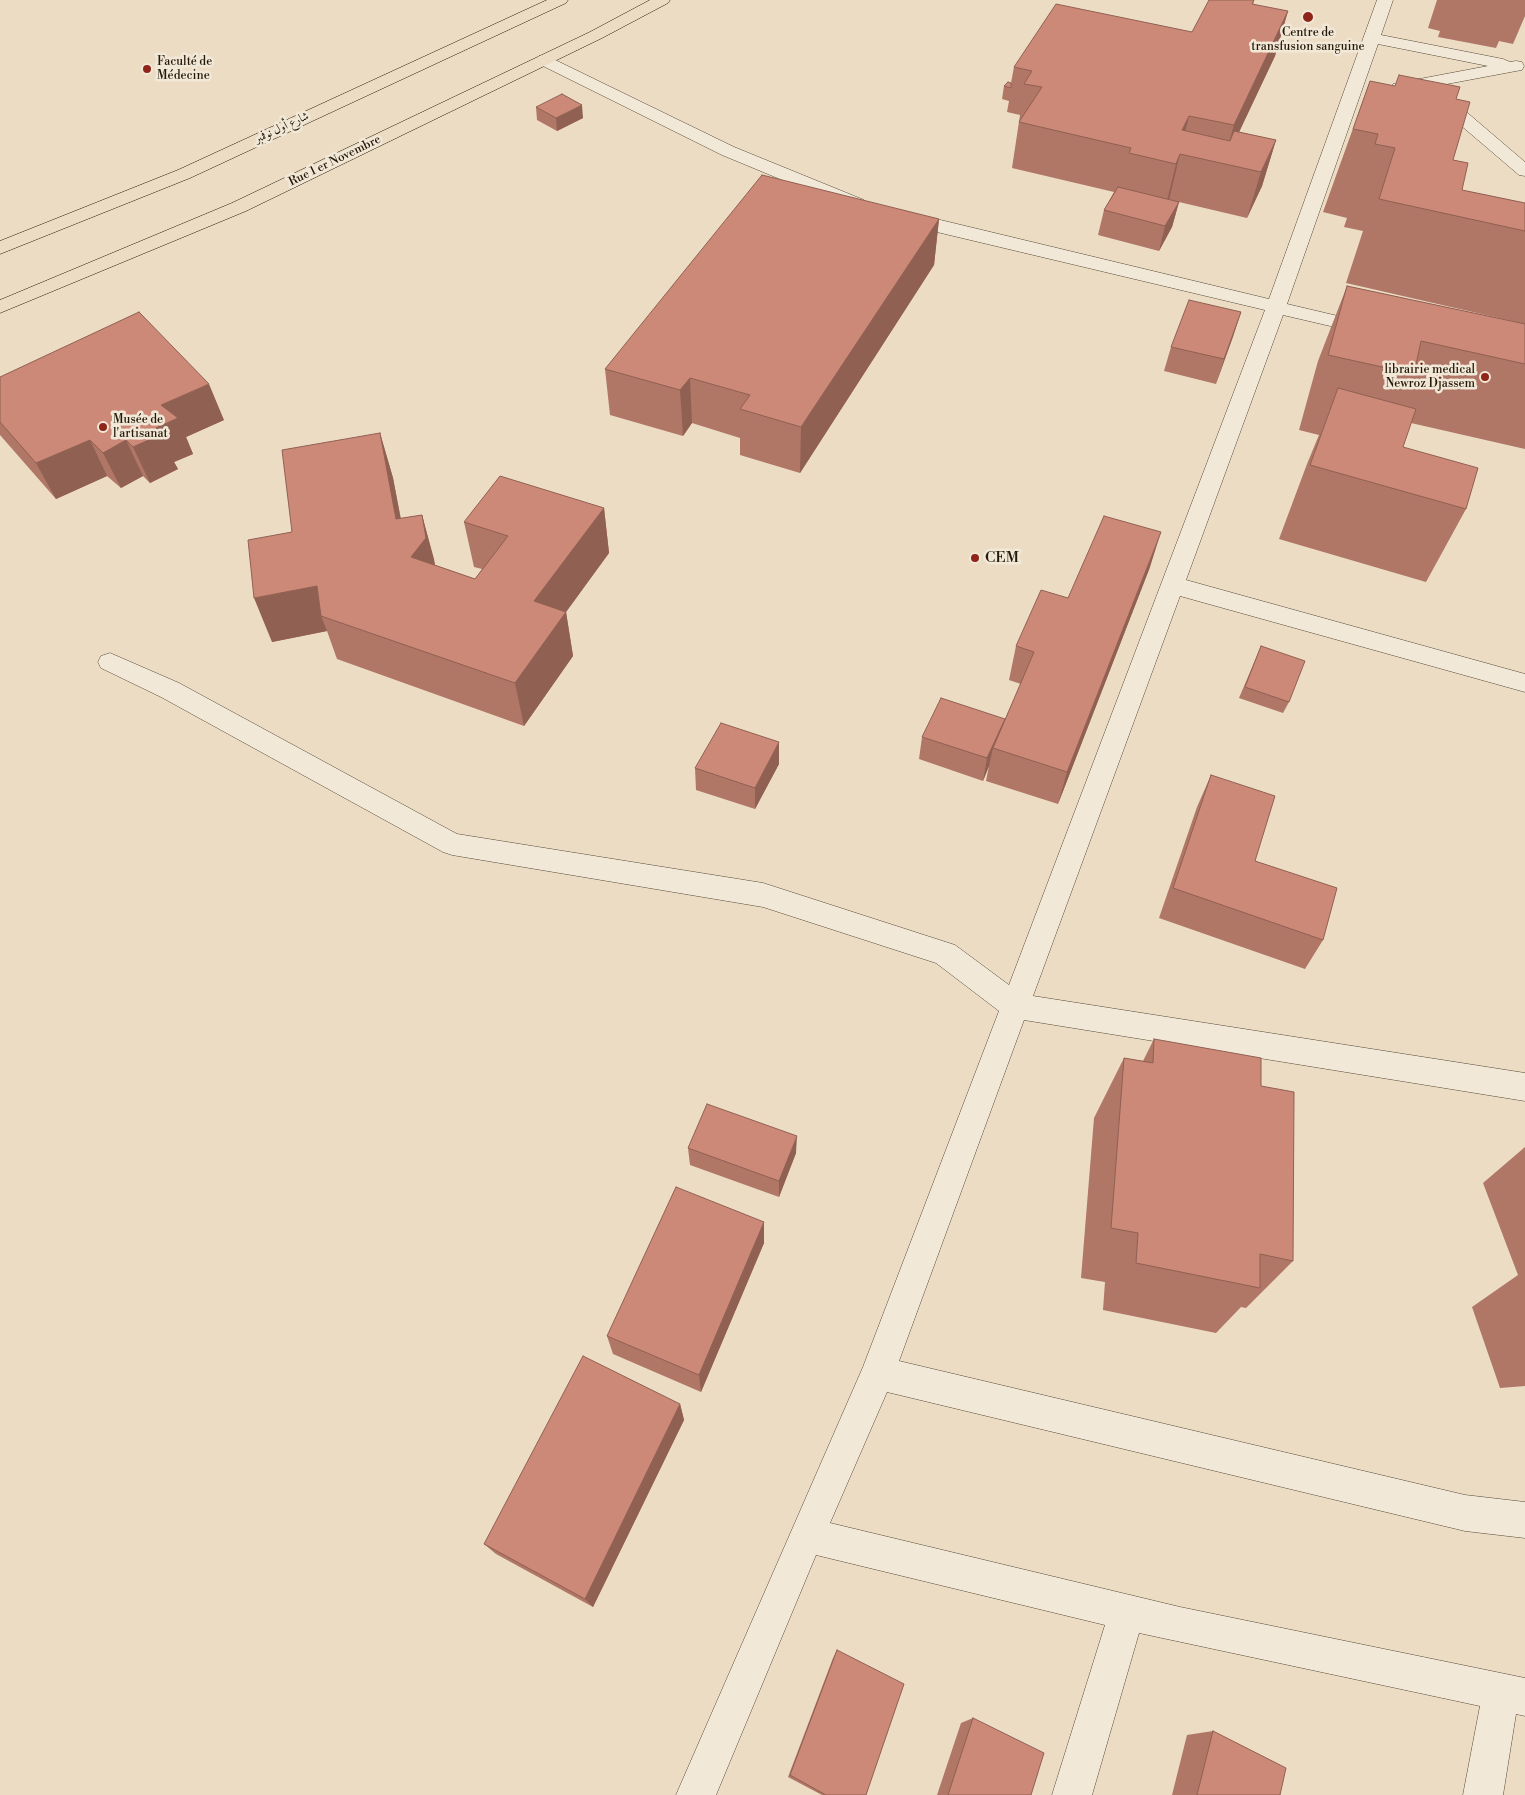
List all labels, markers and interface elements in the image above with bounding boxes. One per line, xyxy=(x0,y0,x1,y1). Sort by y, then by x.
marker: Centre de transfusion sanguine xyxy=(1301,10,1315,24)
place label: Centre de transfusion sanguine xyxy=(1251,26,1365,54)
place label: Faculté de Médecine xyxy=(157,55,212,83)
marker: Faculté de Médecine xyxy=(141,63,153,75)
street label: شارع أول نوفمبر xyxy=(253,109,311,147)
street label: Rue 1 er Novembre xyxy=(287,132,383,190)
place label: librairie medical Newroz Djassem xyxy=(1385,363,1475,391)
marker: librairie medical Newroz Djassem xyxy=(1479,371,1491,383)
place label: Musée de l'artisanat xyxy=(113,413,168,441)
marker: Musée de l'artisanat xyxy=(97,421,109,433)
place label: CEM xyxy=(985,549,1019,567)
marker: CEM xyxy=(969,552,981,564)

